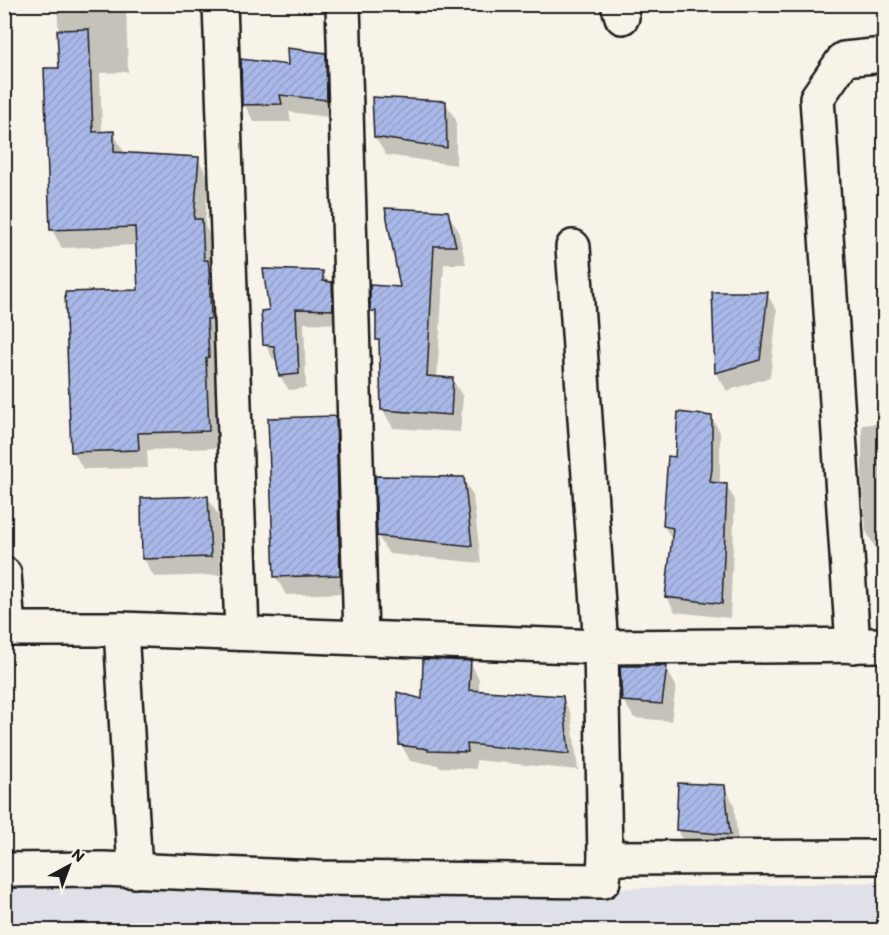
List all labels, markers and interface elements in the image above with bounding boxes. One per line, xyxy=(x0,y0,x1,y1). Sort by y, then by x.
north arrow xyxy=(39,836,99,896)
text: N xyxy=(68,844,89,866)

